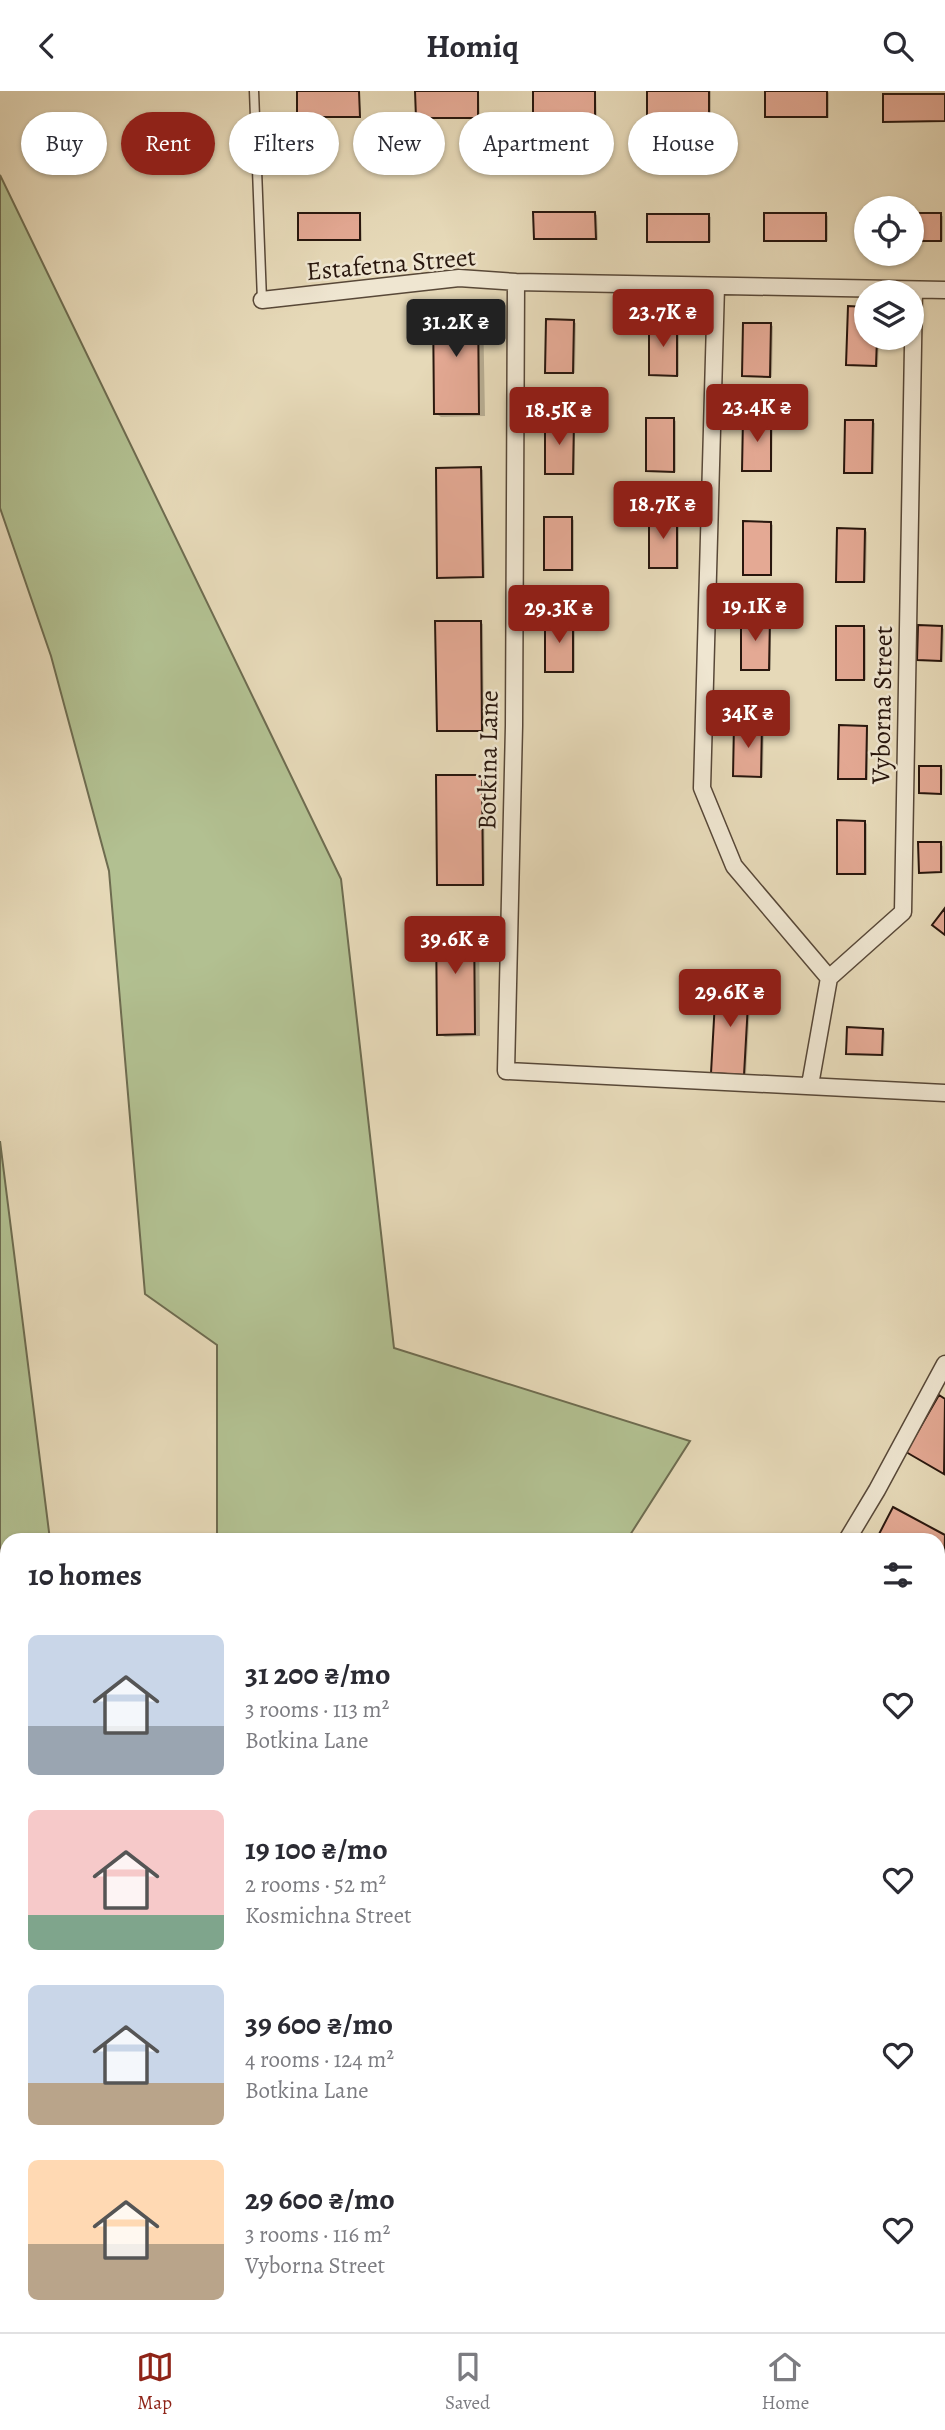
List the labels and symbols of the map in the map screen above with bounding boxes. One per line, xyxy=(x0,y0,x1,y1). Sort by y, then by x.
street label: Estafetna Street xyxy=(305,239,478,289)
pin: 23.7K ₴ xyxy=(598,289,728,349)
pin: 31.2K ₴ xyxy=(391,299,521,359)
pin: 23.4K ₴ xyxy=(692,385,822,444)
pin: 18.5K ₴ xyxy=(494,387,624,447)
pin: 18.7K ₴ xyxy=(598,482,728,541)
pin: 19.1K ₴ xyxy=(690,583,820,643)
pin: 29.3K ₴ xyxy=(494,585,624,645)
street label: Vyborna Street xyxy=(863,625,901,785)
street label: Botkina Lane xyxy=(469,690,507,830)
pin: 34K ₴ xyxy=(699,691,797,750)
pin: 39.6K ₴ xyxy=(390,917,520,976)
pin: 29.6K ₴ xyxy=(665,969,795,1029)

